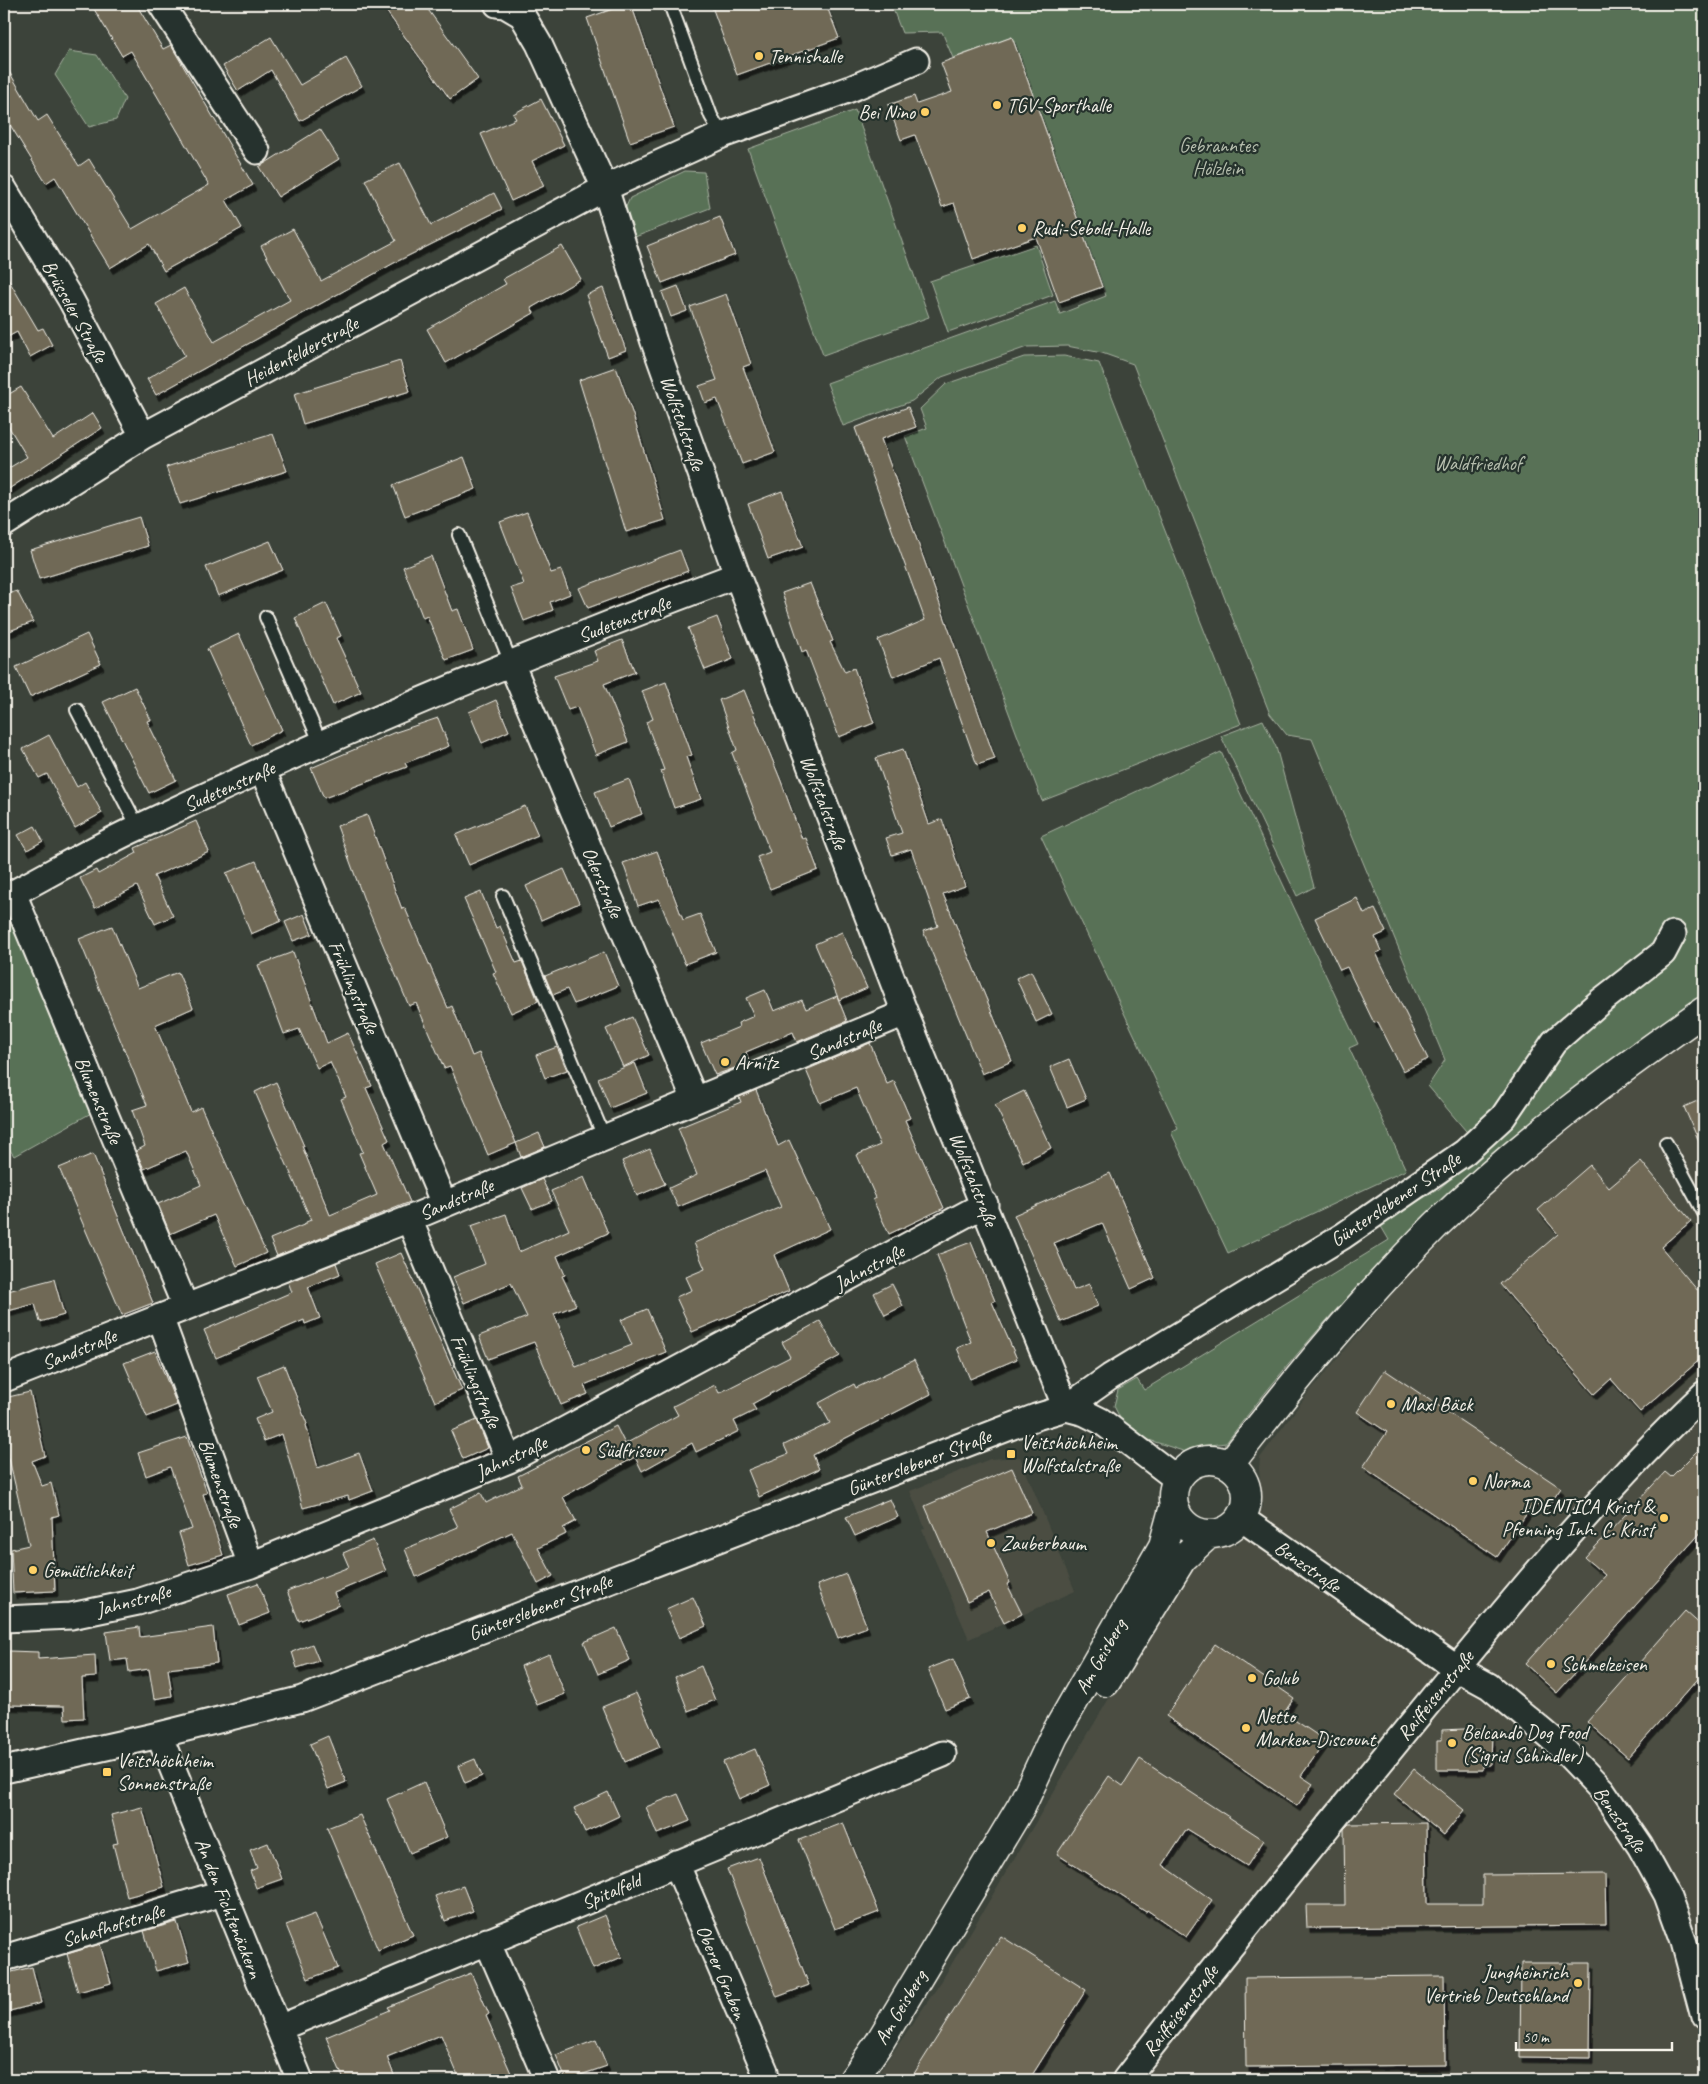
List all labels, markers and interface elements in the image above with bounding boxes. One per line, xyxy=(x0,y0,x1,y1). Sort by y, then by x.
place label: Tennishalle xyxy=(769,44,844,69)
marker: Tennishalle xyxy=(753,50,765,62)
place label: TGV-Sporthalle xyxy=(1007,93,1112,118)
marker: TGV-Sporthalle xyxy=(991,99,1003,111)
place label: Bei Nino xyxy=(858,100,916,125)
marker: Bei Nino xyxy=(919,106,931,118)
park label: Gebranntes Hölzlein xyxy=(1179,133,1259,181)
place label: Rudi-Sebold-Halle xyxy=(1032,216,1152,241)
marker: Rudi-Sebold-Halle xyxy=(1016,222,1028,234)
street label: Brüsseler Straße xyxy=(36,256,114,368)
street label: Heidenfelderstraße xyxy=(240,310,364,392)
street label: Wolfstalstraße xyxy=(655,372,711,475)
park label: Waldfriedhof xyxy=(1434,451,1526,476)
street label: Sudetenstraße xyxy=(574,590,675,649)
street label: Wolfstalstraße xyxy=(794,752,853,854)
street label: Sudetenstraße xyxy=(180,755,280,818)
street label: Oderstraße xyxy=(576,843,629,923)
street label: Frühlingstraße xyxy=(323,937,385,1039)
street label: Sandstraße xyxy=(803,1012,886,1066)
place label: Arnitz xyxy=(735,1050,780,1075)
street label: Blumenstraße xyxy=(69,1053,129,1149)
marker: Arnitz xyxy=(719,1056,731,1068)
street label: Wolfstalstraße xyxy=(943,1129,1004,1231)
street label: Günterslebener Straße xyxy=(1325,1146,1466,1252)
street label: Sandstraße xyxy=(415,1172,498,1226)
street label: Jahnstraße xyxy=(829,1238,910,1297)
street label: Sandstraße xyxy=(38,1323,122,1376)
street label: Frühlingstraße xyxy=(445,1331,507,1433)
place label: Maxl Bäck xyxy=(1401,1392,1474,1417)
marker: Maxl Bäck xyxy=(1385,1398,1397,1410)
street label: Günterslebener Straße xyxy=(844,1423,996,1501)
street label: Jahnstraße xyxy=(471,1429,552,1485)
place label: Veitshöchheim Wolfstalstraße xyxy=(1021,1430,1121,1478)
street label: Blumenstraße xyxy=(193,1435,249,1532)
place label: Südfriseur xyxy=(596,1438,667,1463)
marker: Südfriseur xyxy=(580,1444,592,1456)
marker: Veitshöchheim Wolfstalstraße xyxy=(1005,1448,1017,1460)
place label: Norma xyxy=(1483,1469,1531,1494)
marker: Norma xyxy=(1467,1475,1479,1487)
place label: IDENTICA Krist & Pfenning Inh. C. Krist xyxy=(1502,1494,1657,1542)
marker: IDENTICA Krist & Pfenning Inh. C. Krist xyxy=(1658,1512,1670,1524)
place label: Zauberbaum xyxy=(1001,1531,1087,1556)
street label: Benzstraße xyxy=(1270,1535,1347,1599)
marker: Zauberbaum xyxy=(985,1537,997,1549)
place label: Gemütlichkeit xyxy=(43,1558,136,1583)
marker: Gemütlichkeit xyxy=(27,1564,39,1576)
street label: Günterslebener Straße xyxy=(465,1568,617,1646)
street label: Jahnstraße xyxy=(92,1578,175,1623)
street label: Am Geisberg xyxy=(1069,1613,1133,1698)
street label: Raiffeisenstraße xyxy=(1391,1644,1480,1745)
place label: Schmelzeisen xyxy=(1561,1652,1648,1677)
marker: Schmelzeisen xyxy=(1545,1658,1557,1670)
place label: Golub xyxy=(1262,1666,1300,1691)
marker: Golub xyxy=(1246,1672,1258,1684)
place label: Netto Marken-Discount xyxy=(1256,1704,1378,1752)
place label: Belcando Dog Food (Sigrid Schindler) xyxy=(1462,1720,1591,1768)
marker: Netto Marken-Discount xyxy=(1240,1722,1252,1734)
marker: Belcando Dog Food (Sigrid Schindler) xyxy=(1446,1737,1458,1749)
place label: Veitshöchheim Sonnenstraße xyxy=(117,1748,215,1796)
marker: Veitshöchheim Sonnenstraße xyxy=(101,1766,113,1778)
street label: Benzstraße xyxy=(1588,1781,1652,1859)
street label: An den Fichtenäckern xyxy=(189,1835,268,1983)
street label: Spitalfeld xyxy=(577,1866,648,1915)
street label: Schafhofstraße xyxy=(59,1898,169,1953)
street label: Oberer Graben xyxy=(690,1921,753,2024)
street label: Raiffeisenstraße xyxy=(1137,1959,1225,2061)
place label: Jungheinrich Vertrieb Deutschland xyxy=(1424,1960,1571,2008)
street label: Am Geisberg xyxy=(868,1964,933,2049)
marker: Jungheinrich Vertrieb Deutschland xyxy=(1572,1977,1584,1989)
scale bar xyxy=(1516,2019,1672,2051)
text: 50 m xyxy=(1523,2028,1550,2047)

